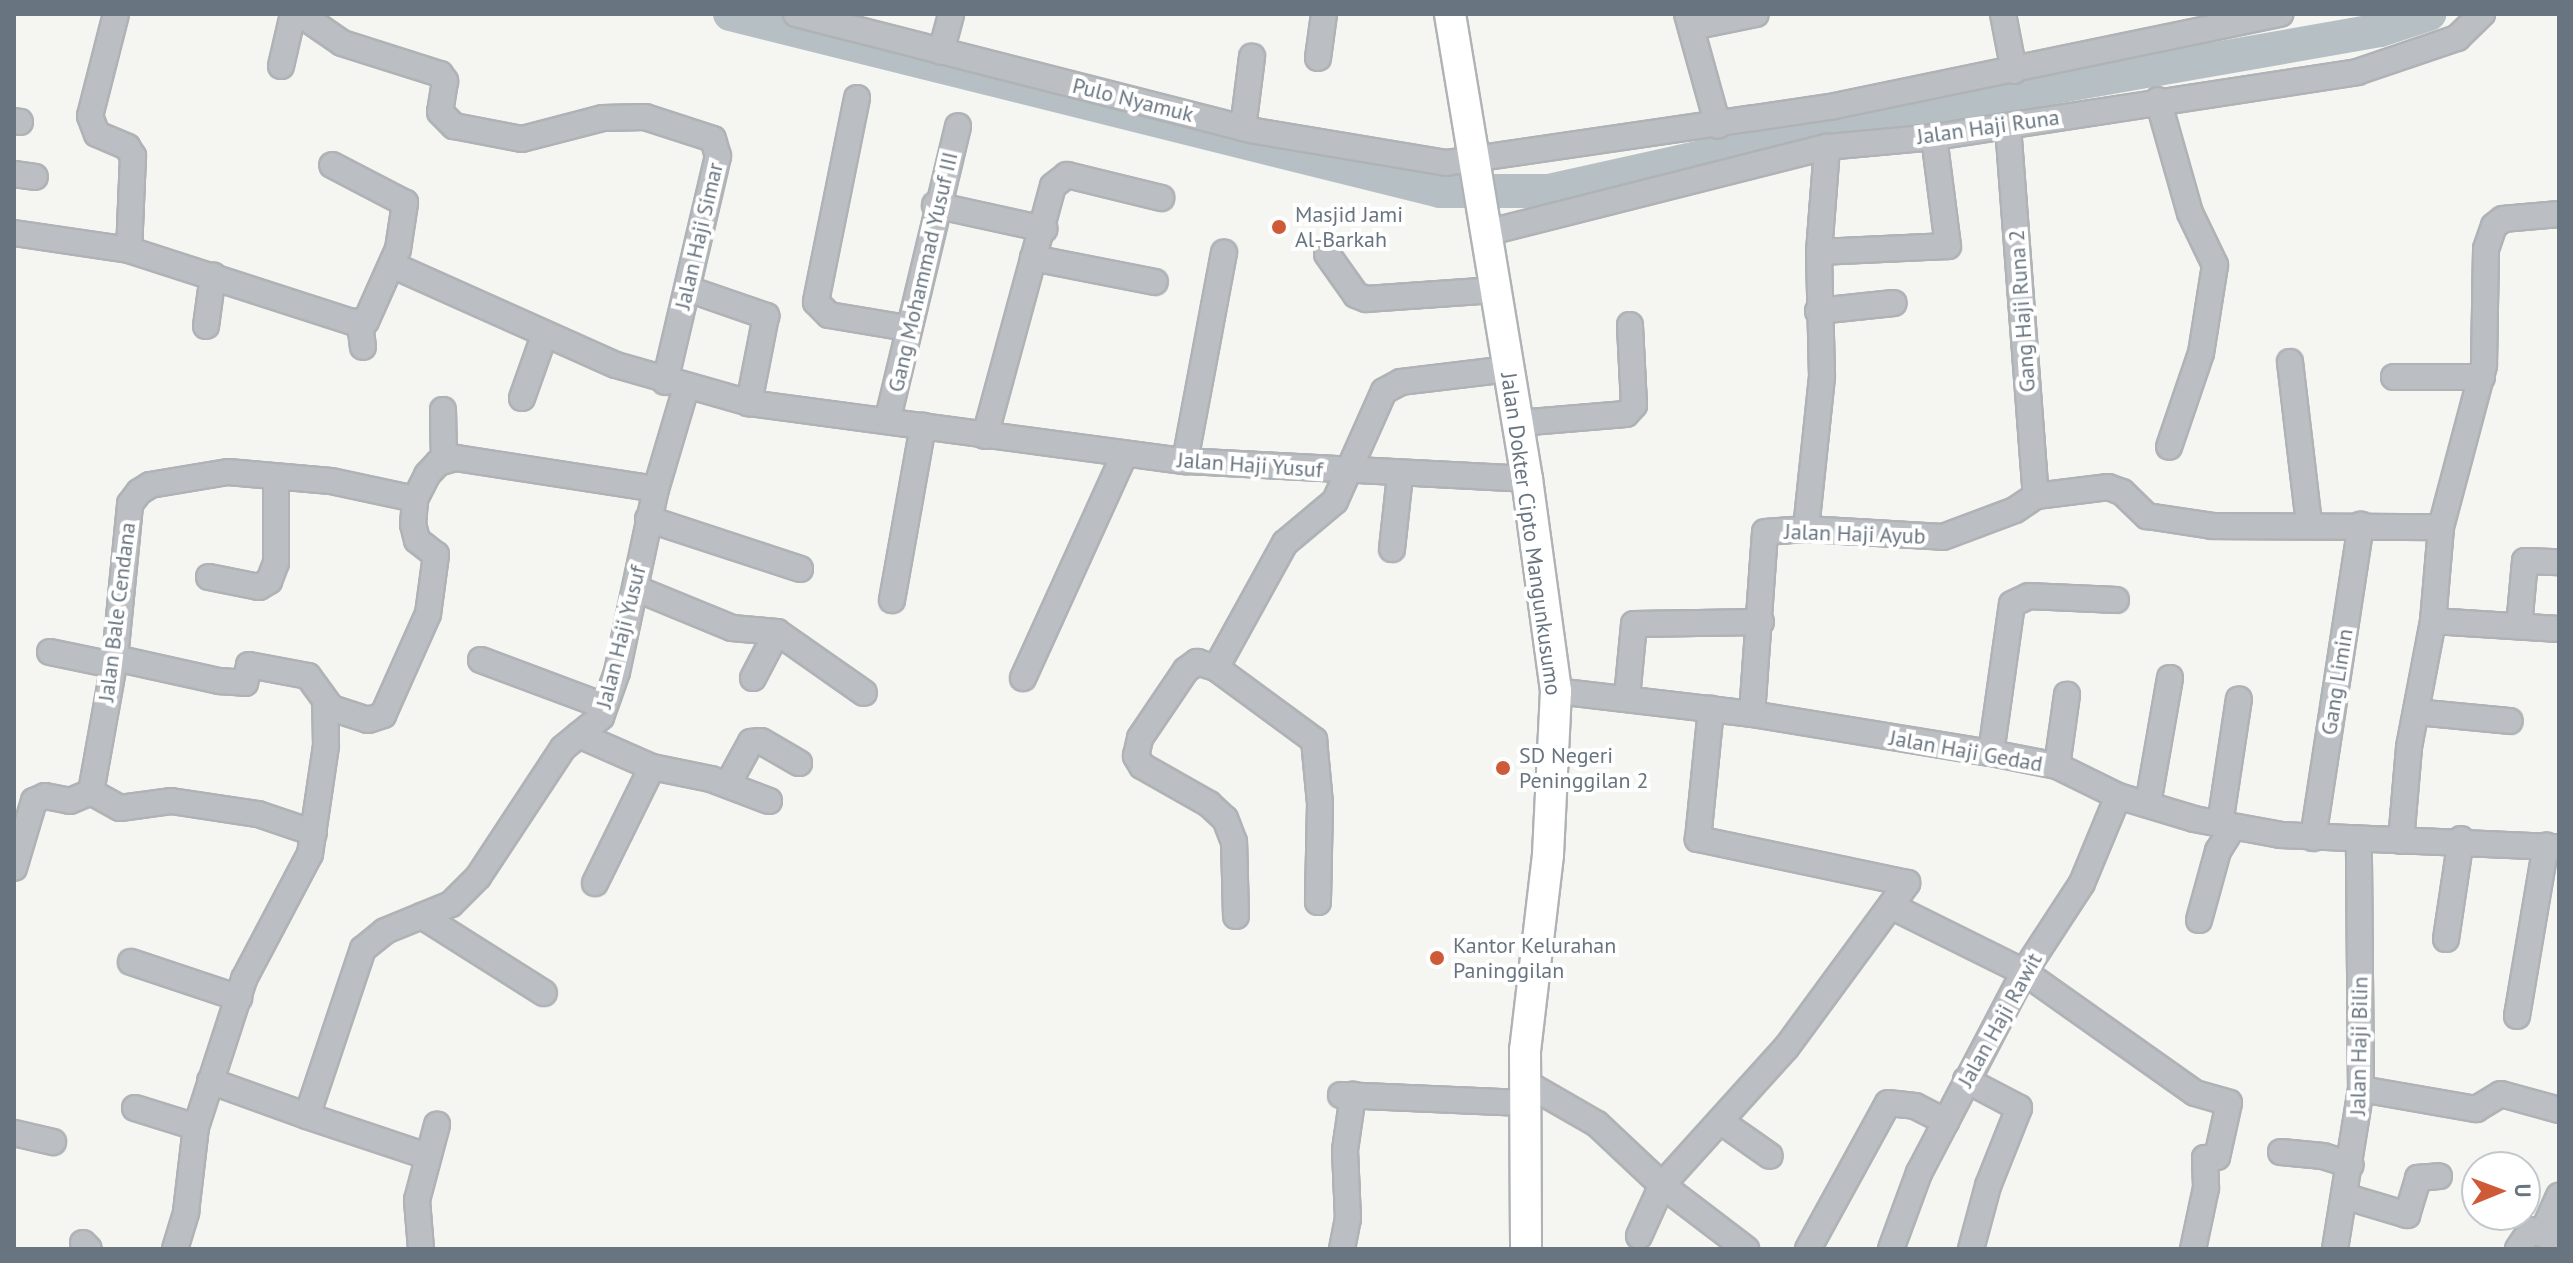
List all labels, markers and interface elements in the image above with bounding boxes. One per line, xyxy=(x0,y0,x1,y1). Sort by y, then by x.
street label: Pulo Nyamuk xyxy=(1070,72,1196,128)
street label: Jalan Haji Runa xyxy=(1915,104,2061,150)
street label: Gang Mohammad Yusuf III xyxy=(882,149,964,395)
street label: Jalan Haji Simar xyxy=(669,160,729,312)
place label: Masjid Jami Al-Barkah xyxy=(1295,201,1403,252)
marker: Masjid Jami Al-Barkah xyxy=(1270,218,1288,236)
street label: Gang Haji Runa 2 xyxy=(2003,229,2041,393)
street label: Jalan Dokter Cipto Mangunkusumo xyxy=(1495,371,1567,697)
street label: Jalan Haji Yusuf xyxy=(1176,447,1324,483)
street label: Jalan Haji Ayub xyxy=(1784,518,1926,550)
street label: Jalan Bale Cendana xyxy=(93,521,141,703)
street label: Jalan Haji Yusuf xyxy=(590,563,652,711)
street label: Gang Limin xyxy=(2316,627,2358,737)
street label: Jalan Haji Gedad xyxy=(1887,725,2045,777)
place label: SD Negeri Peninggilan 2 xyxy=(1519,742,1648,794)
marker: SD Negeri Peninggilan 2 xyxy=(1494,759,1512,777)
place label: Kantor Kelurahan Paninggilan xyxy=(1453,932,1616,984)
street label: Jalan Haji Rawit xyxy=(1952,948,2048,1092)
marker: Kantor Kelurahan Paninggilan xyxy=(1428,949,1446,967)
street label: Jalan Haji Bilin xyxy=(2345,976,2373,1116)
north arrow xyxy=(2461,1151,2541,1231)
text: U xyxy=(2509,1183,2537,1198)

